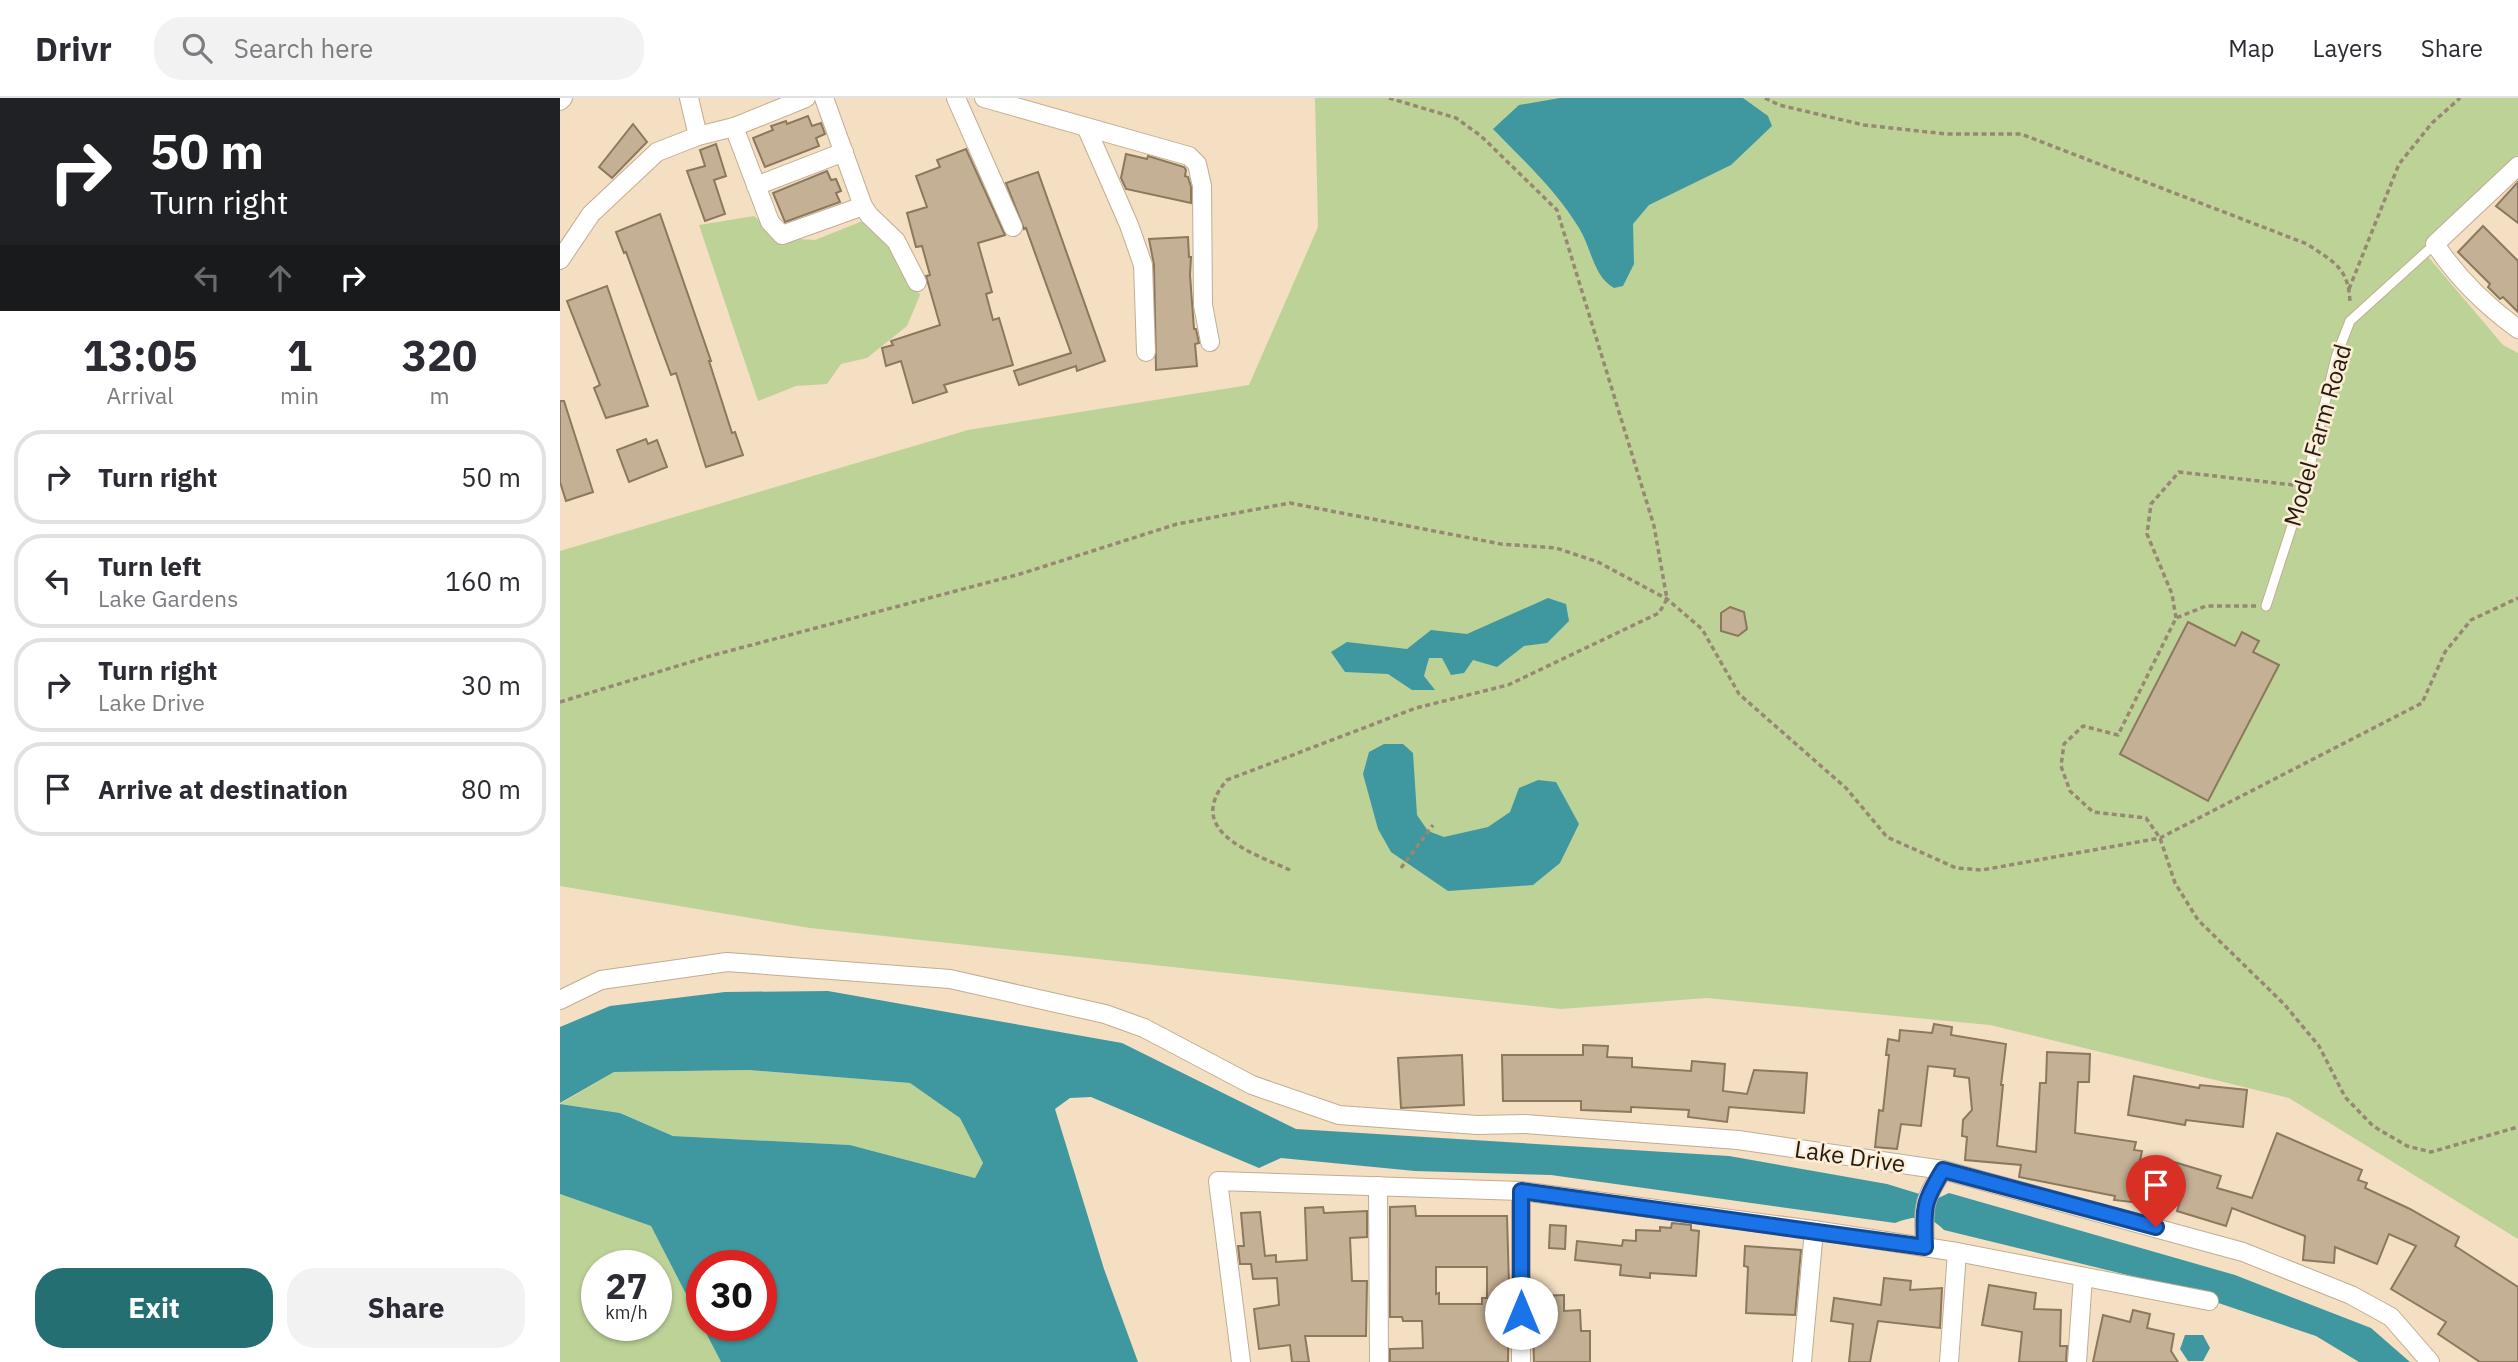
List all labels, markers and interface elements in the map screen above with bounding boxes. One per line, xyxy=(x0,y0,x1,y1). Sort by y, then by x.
search box xyxy=(154,17,644,80)
text: Drivr xyxy=(35,27,112,70)
icon: search xyxy=(178,29,216,67)
text: Search here xyxy=(234,31,373,65)
text: Map xyxy=(2228,32,2275,64)
text: Layers xyxy=(2313,32,2383,64)
text: Share xyxy=(2421,32,2483,64)
text: 50 m xyxy=(150,119,264,182)
icon: right xyxy=(35,126,126,217)
text: Turn right xyxy=(150,181,288,223)
icon: left xyxy=(188,259,226,297)
icon: ahead xyxy=(261,259,299,297)
icon: right xyxy=(334,259,372,297)
text: 13:05 xyxy=(83,328,197,383)
text: 1 xyxy=(287,328,312,383)
text: 320 xyxy=(402,328,477,383)
street label: Model Farm Road xyxy=(2276,340,2358,530)
text: Arrival xyxy=(107,380,174,410)
text: min xyxy=(280,380,319,410)
text: m xyxy=(429,380,450,410)
icon: right xyxy=(39,458,77,496)
text: Turn right xyxy=(98,460,217,494)
text: 50 m xyxy=(461,460,521,494)
text: Turn left xyxy=(98,549,201,583)
icon: left xyxy=(39,562,77,600)
text: 160 m xyxy=(445,564,521,598)
text: Lake Gardens xyxy=(98,583,238,613)
text: Turn right xyxy=(98,653,217,687)
icon: right xyxy=(39,666,77,704)
text: 30 m xyxy=(461,668,521,702)
text: Lake Drive xyxy=(98,687,205,717)
icon: arrive xyxy=(39,770,77,808)
text: Arrive at destination xyxy=(98,772,348,806)
text: 80 m xyxy=(461,772,521,806)
street label: Lake Drive xyxy=(1793,1132,1907,1180)
pin xyxy=(2126,1155,2186,1227)
icon: arrive xyxy=(2137,1166,2175,1204)
speed limit sign: 30 xyxy=(686,1250,777,1341)
text: 27 xyxy=(605,1263,648,1309)
button: Exit xyxy=(35,1268,273,1348)
button: Share xyxy=(287,1268,525,1348)
position arrow xyxy=(1484,1276,1558,1350)
text: km/h xyxy=(605,1301,648,1324)

